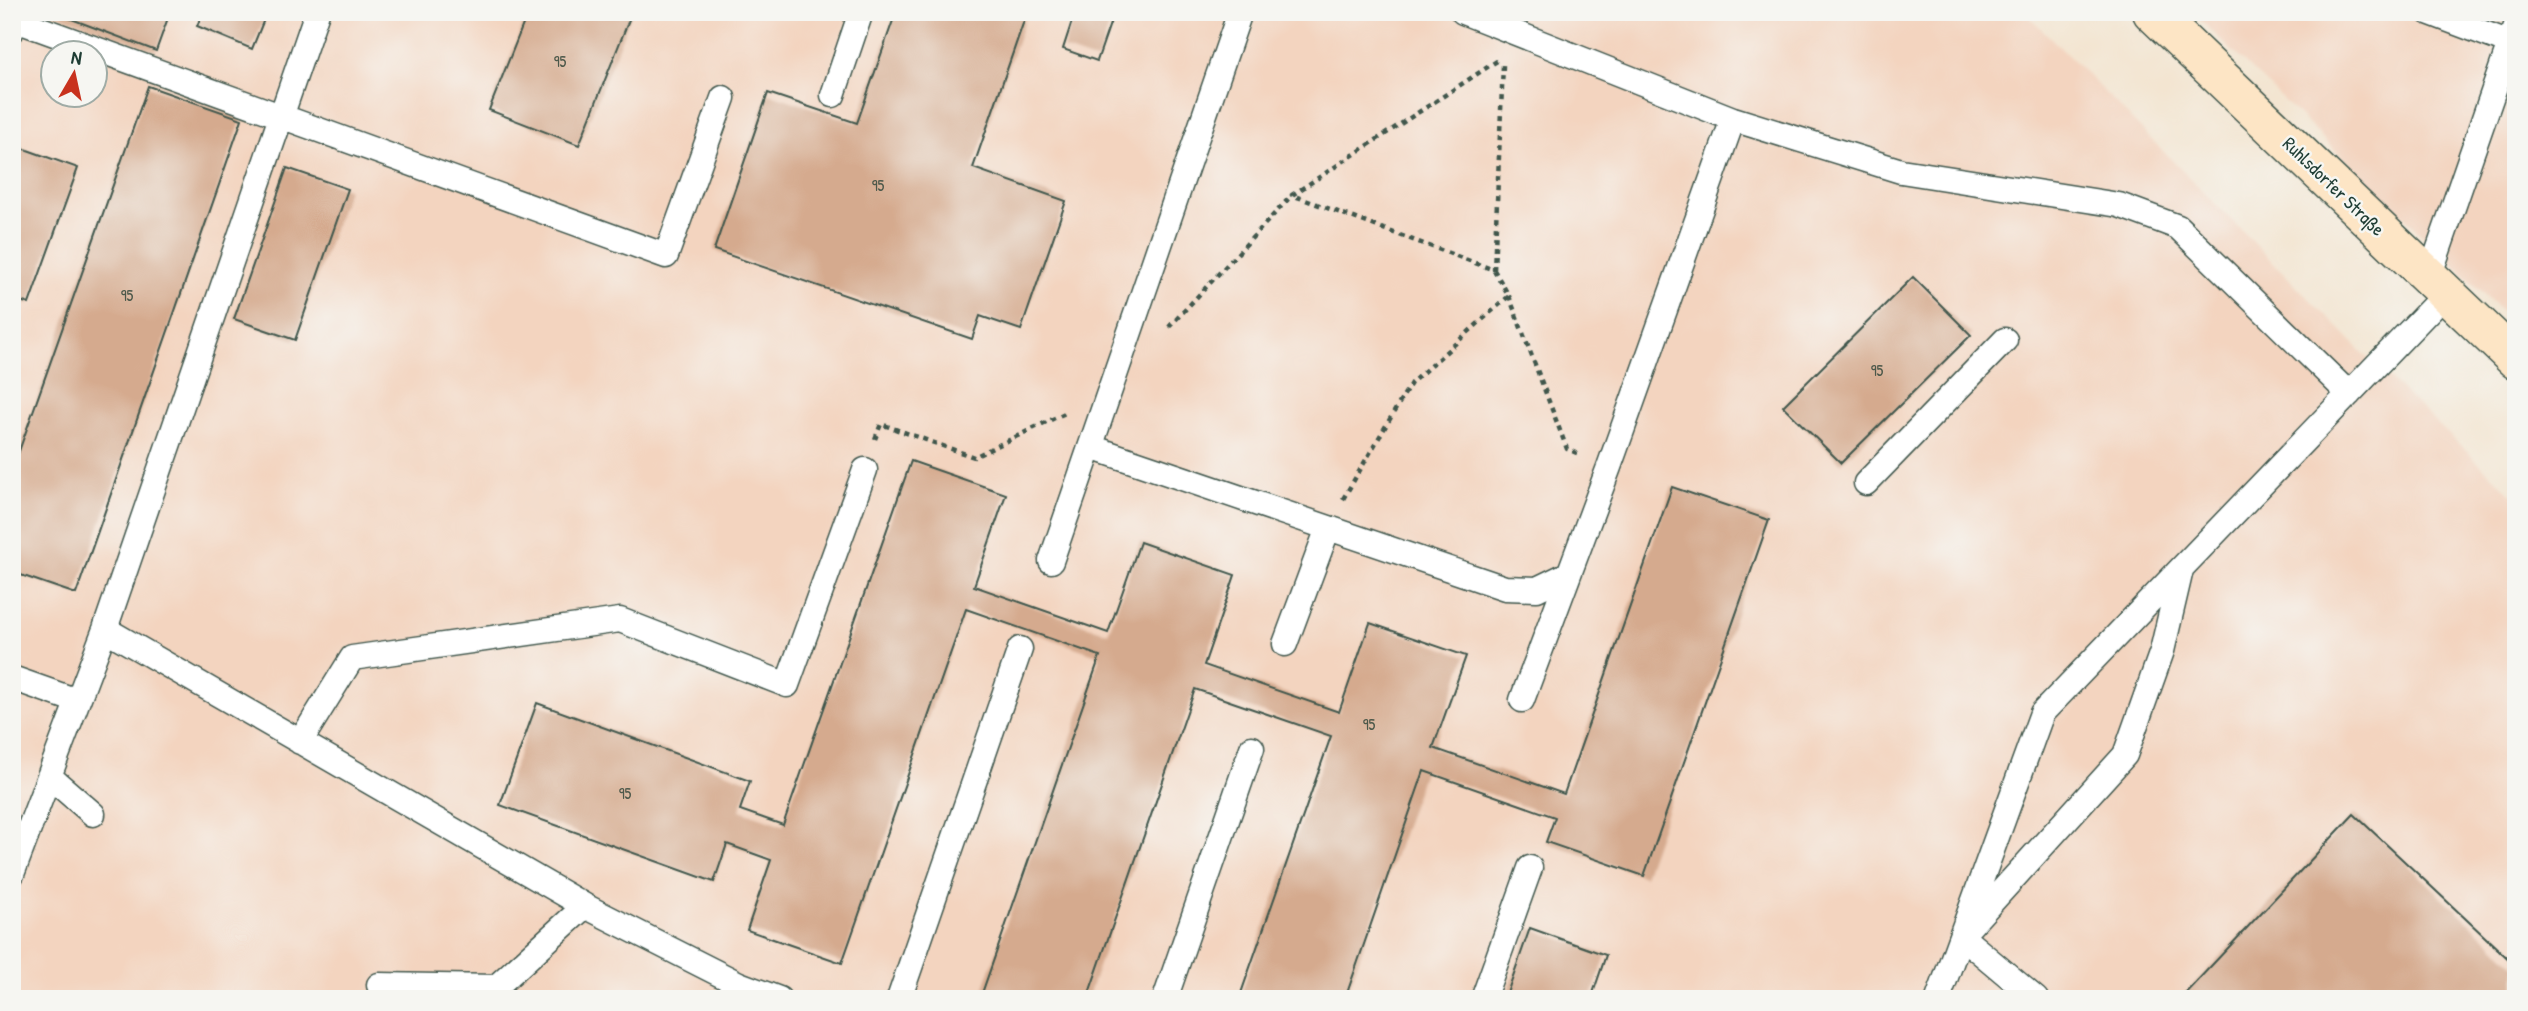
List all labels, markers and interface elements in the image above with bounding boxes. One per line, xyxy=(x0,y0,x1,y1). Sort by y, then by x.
north arrow xyxy=(38,38,108,108)
text: N xyxy=(70,44,84,71)
house number: 95 xyxy=(554,50,567,72)
street label: Ruhlsdorfer Straße xyxy=(2277,131,2391,242)
house number: 95 xyxy=(872,174,885,196)
house number: 95 xyxy=(121,284,134,306)
house number: 95 xyxy=(1871,359,1884,381)
house number: 95 xyxy=(1363,713,1376,735)
house number: 95 xyxy=(619,782,632,804)

